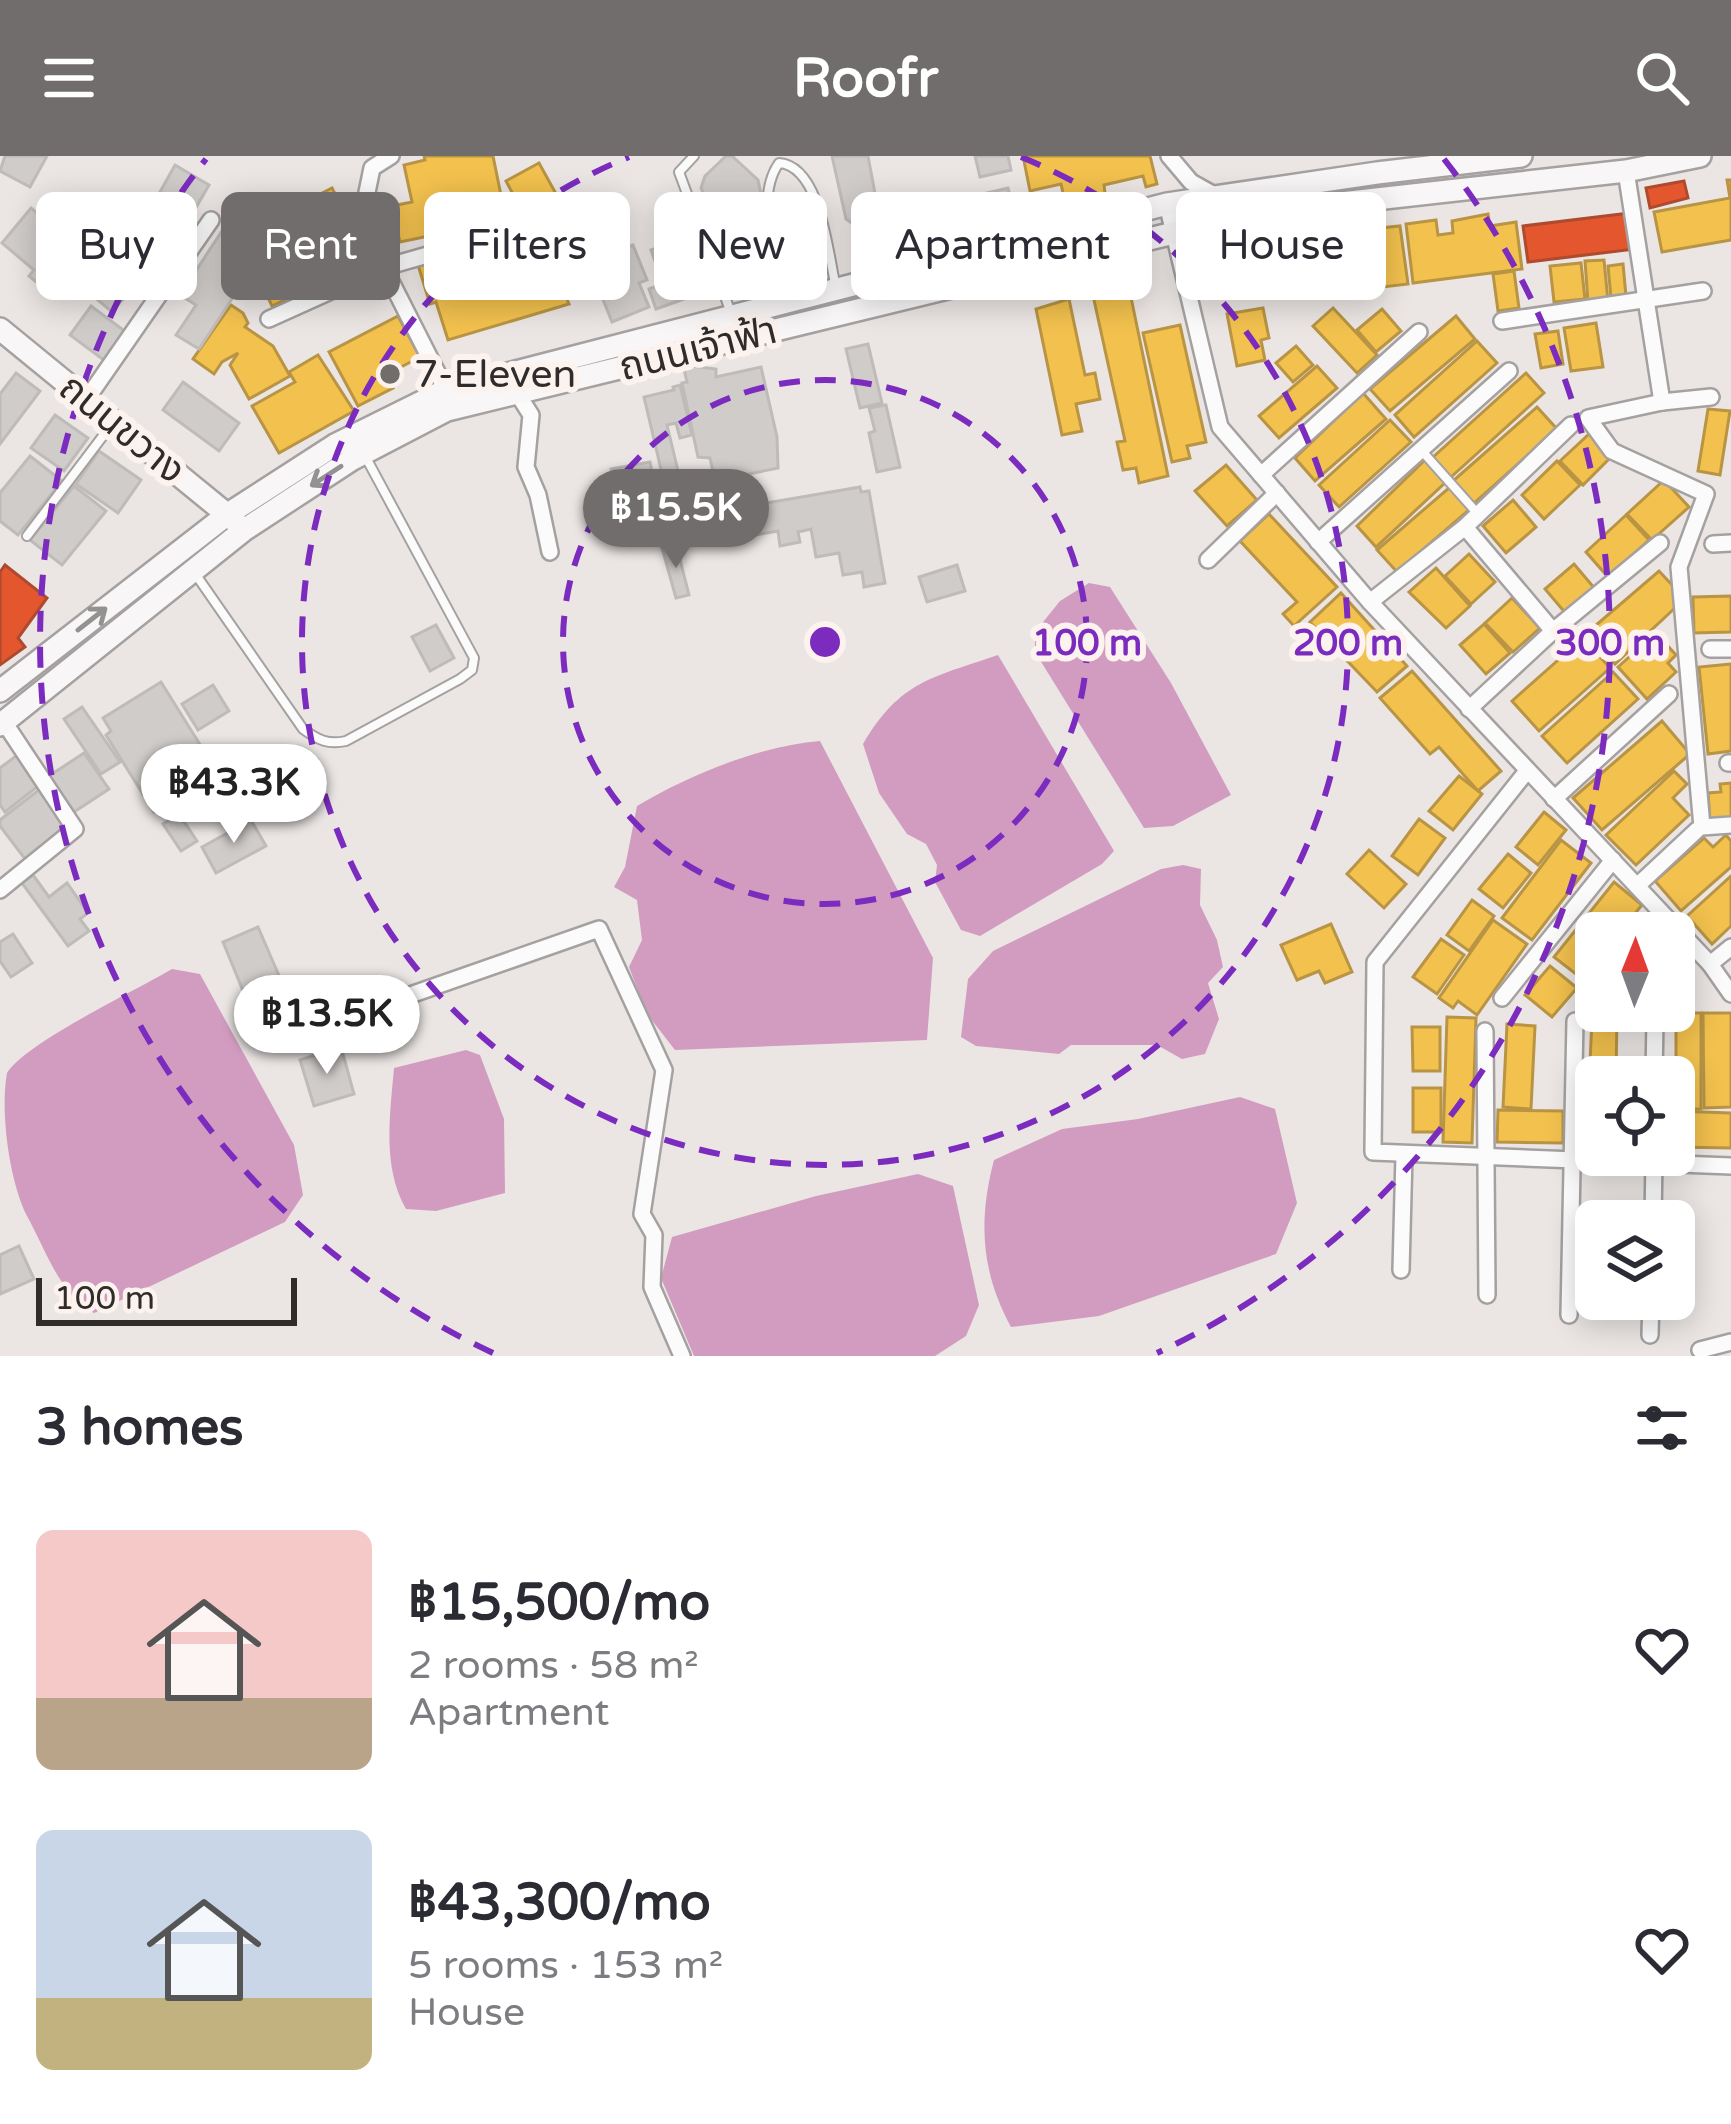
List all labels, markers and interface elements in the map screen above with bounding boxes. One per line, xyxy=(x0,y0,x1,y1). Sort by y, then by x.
icon: menu xyxy=(36,45,102,111)
icon: search xyxy=(1629,45,1695,111)
text: Roofr xyxy=(793,46,938,111)
chip: Buy xyxy=(36,192,197,300)
chip: Rent xyxy=(221,192,400,300)
chip: Filters xyxy=(424,192,630,300)
chip: New xyxy=(654,192,827,300)
chip: Apartment xyxy=(851,192,1152,300)
chip: House xyxy=(1176,192,1386,300)
street label: ถนนเจ้าฟ้า xyxy=(614,307,782,391)
place label: 7-Eleven xyxy=(414,351,576,398)
marker: 7-Eleven xyxy=(377,361,403,387)
street label: ถนนขวาง xyxy=(49,364,195,494)
one-way arrow xyxy=(310,464,344,489)
pin: ฿15.5K xyxy=(578,469,774,571)
text: ฿15.5K xyxy=(610,484,742,531)
one-way arrow xyxy=(76,606,108,633)
centre of rings xyxy=(804,621,846,663)
text: 100 m xyxy=(1032,622,1142,665)
text: 200 m xyxy=(1293,622,1403,665)
text: 300 m xyxy=(1555,622,1665,665)
pin: ฿43.3K xyxy=(136,744,332,846)
text: ฿43.3K xyxy=(168,759,300,806)
north arrow xyxy=(1575,912,1695,1032)
map controls xyxy=(1575,912,1695,1320)
pin: ฿13.5K xyxy=(229,975,425,1077)
text: ฿13.5K xyxy=(261,990,393,1037)
button: locate xyxy=(1575,1056,1695,1176)
button: layers xyxy=(1575,1200,1695,1320)
scale bar xyxy=(36,1272,297,1325)
text: 100 m xyxy=(54,1279,155,1318)
icon: filters xyxy=(1629,1395,1695,1461)
text: 3 homes xyxy=(36,1397,244,1459)
text: ฿15,500/mo xyxy=(408,1572,710,1634)
icon: home xyxy=(132,1578,276,1722)
icon: heart xyxy=(1629,1617,1695,1683)
text: 2 rooms · 58 m² xyxy=(408,1642,699,1689)
text: Apartment xyxy=(408,1689,609,1736)
text: ฿43,300/mo xyxy=(408,1872,711,1934)
icon: home xyxy=(132,1878,276,2022)
icon: heart xyxy=(1629,1917,1695,1983)
text: 5 rooms · 153 m² xyxy=(408,1942,723,1989)
text: House xyxy=(408,1989,525,2036)

